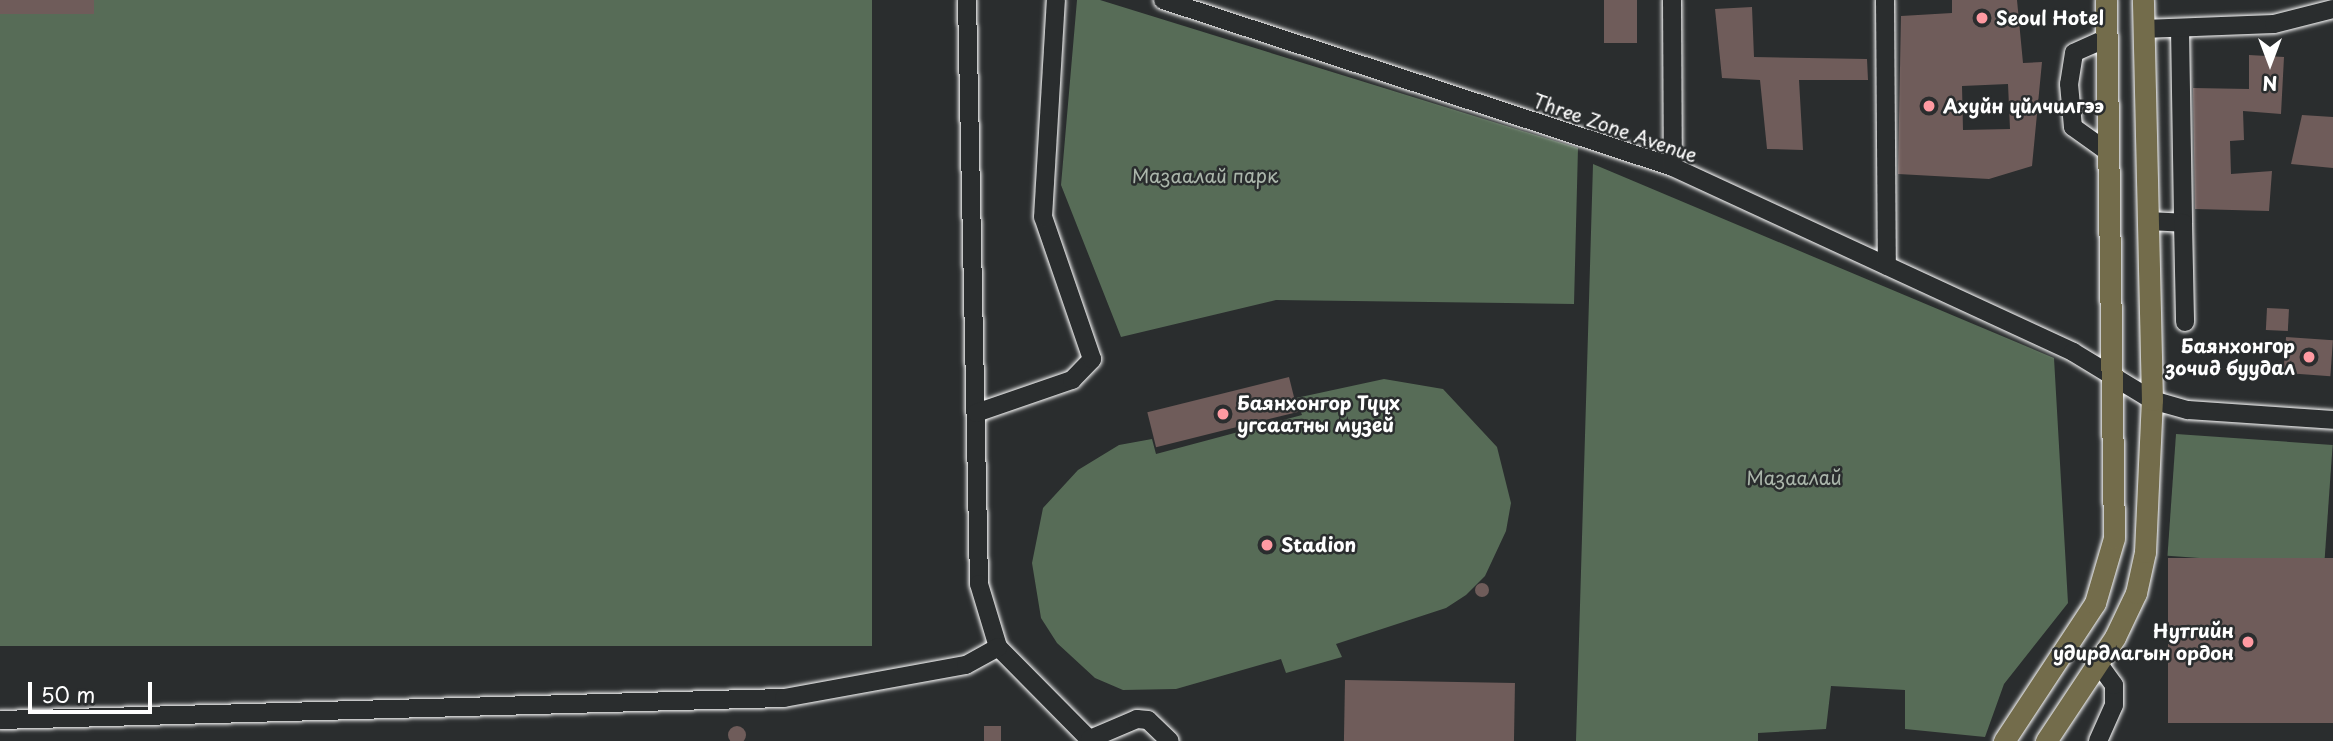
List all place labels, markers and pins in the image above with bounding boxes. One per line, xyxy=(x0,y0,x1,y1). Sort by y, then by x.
place label: Seoul Hotel xyxy=(1996,7,2104,29)
marker: Seoul Hotel xyxy=(1974,10,1990,26)
place label: Ахуйн үйлчилгээ xyxy=(1943,95,2105,117)
marker: Ахуйн үйлчилгээ xyxy=(1921,98,1937,114)
place label: Баянхонгор зочид буудал xyxy=(2166,335,2295,379)
marker: Баянхонгор зочид буудал xyxy=(2301,349,2317,365)
place label: Баянхонгор Түүх угсаатны музей xyxy=(1237,392,1400,436)
marker: Баянхонгор Түүх угсаатны музей xyxy=(1215,406,1231,422)
place label: Stadion xyxy=(1281,534,1356,556)
marker: Stadion xyxy=(1259,537,1275,553)
place label: Нутгийн удирдлагын ордон xyxy=(2053,620,2234,664)
marker: Нутгийн удирдлагын ордон xyxy=(2240,634,2256,650)

